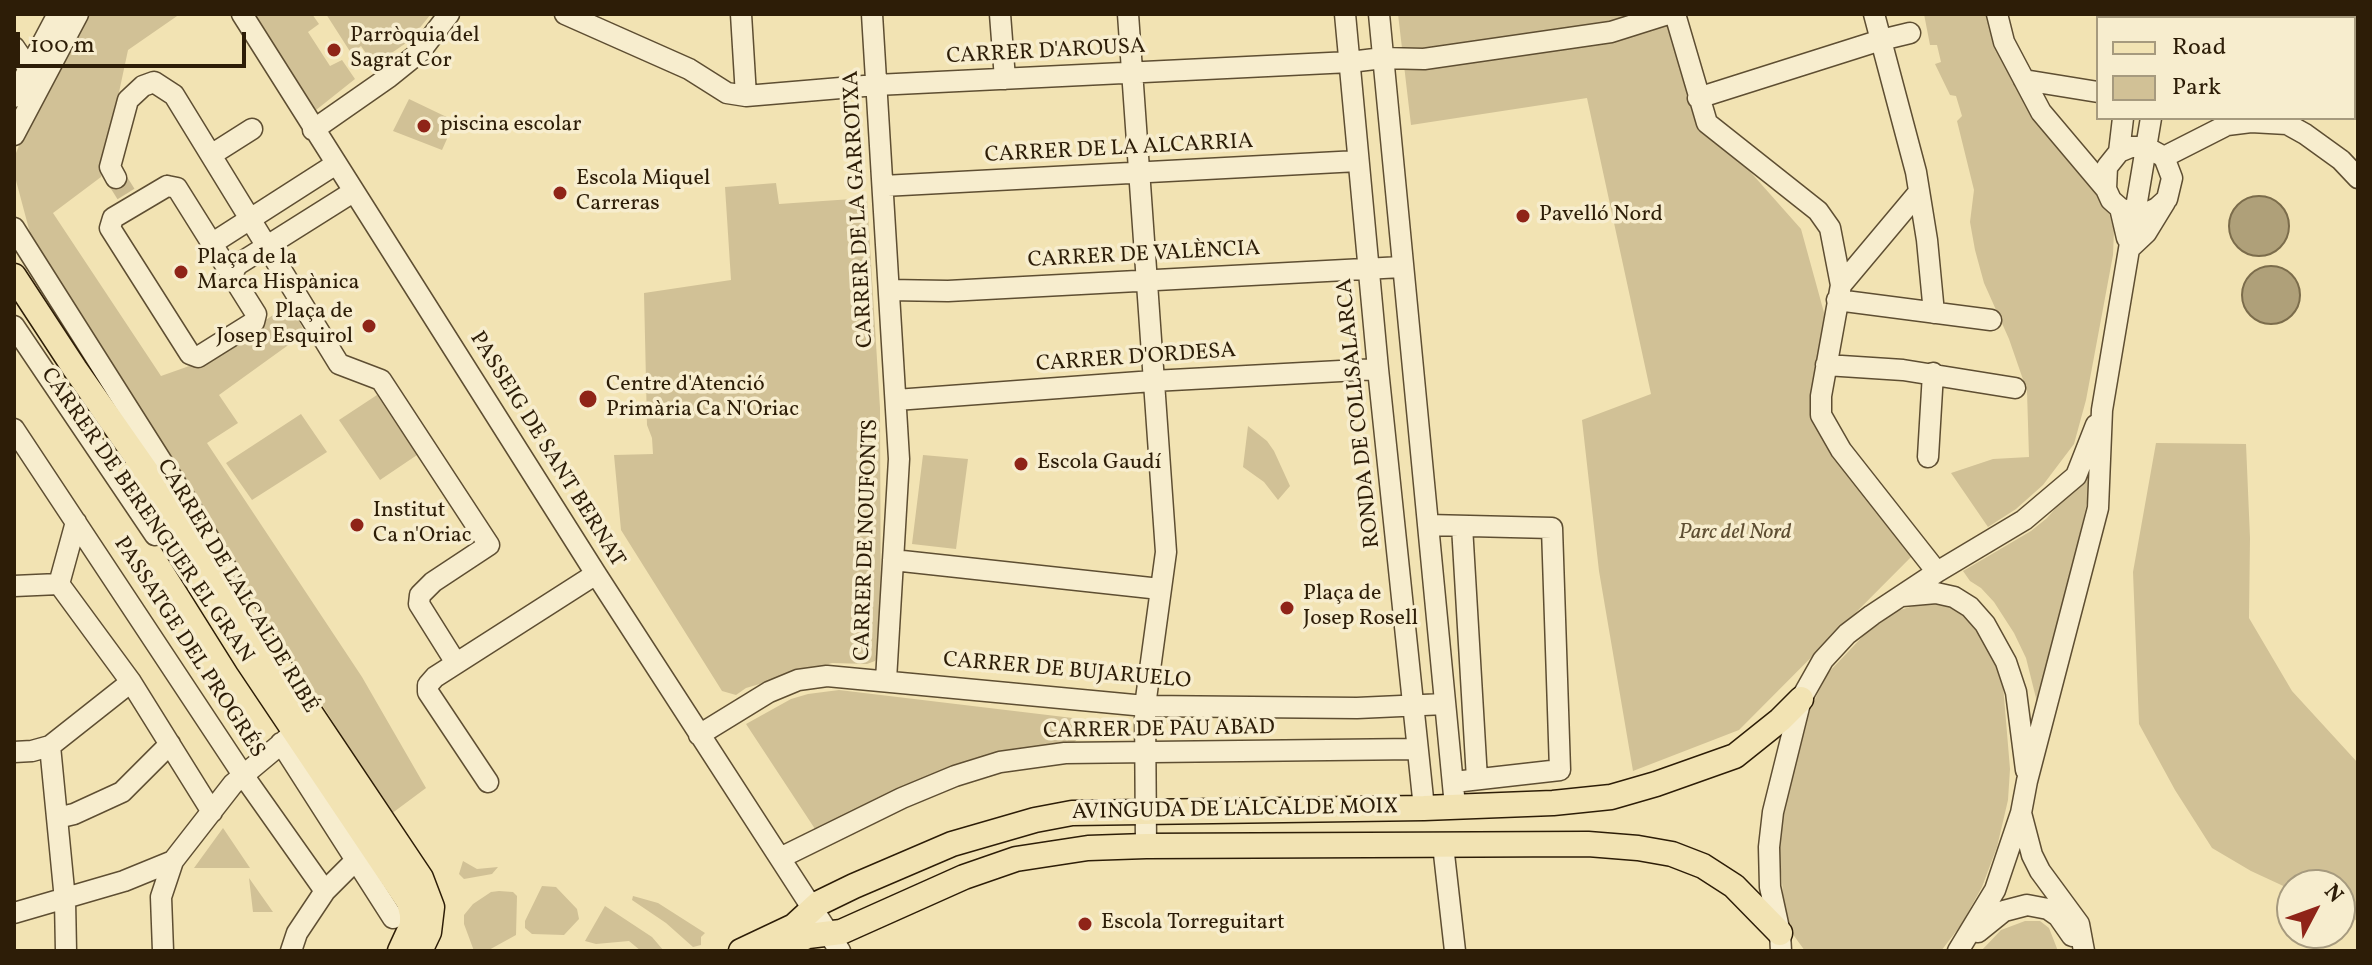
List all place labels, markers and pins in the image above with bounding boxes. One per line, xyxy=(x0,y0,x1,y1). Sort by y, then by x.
place label: Parròquia del Sagrat Cor xyxy=(350,24,480,76)
marker: Parròquia del Sagrat Cor xyxy=(325,41,343,59)
place label: piscina escolar xyxy=(440,113,582,139)
marker: piscina escolar xyxy=(415,117,433,135)
place label: Escola Miquel Carreras xyxy=(576,167,710,218)
marker: Escola Miquel Carreras xyxy=(551,184,569,202)
place label: Pavelló Nord xyxy=(1539,203,1663,229)
marker: Pavelló Nord xyxy=(1514,207,1532,225)
place label: Plaça de la Marca Hispànica xyxy=(197,246,360,298)
marker: Plaça de la Marca Hispànica xyxy=(172,263,190,281)
place label: Plaça de Josep Esquirol xyxy=(216,300,353,352)
marker: Plaça de Josep Esquirol xyxy=(360,317,378,335)
place label: Centre d'Atenció Primària Ca N'Oriac xyxy=(606,373,799,424)
marker: Centre d'Atenció Primària Ca N'Oriac xyxy=(577,388,599,410)
place label: Escola Gaudí xyxy=(1037,451,1161,477)
marker: Escola Gaudí xyxy=(1012,455,1030,473)
place label: Institut Ca n'Oriac xyxy=(373,499,472,550)
marker: Institut Ca n'Oriac xyxy=(348,516,366,534)
place label: Plaça de Josep Rosell xyxy=(1303,582,1418,634)
marker: Plaça de Josep Rosell xyxy=(1278,599,1296,617)
place label: Escola Torreguitart xyxy=(1101,911,1285,937)
marker: Escola Torreguitart xyxy=(1076,915,1094,933)

